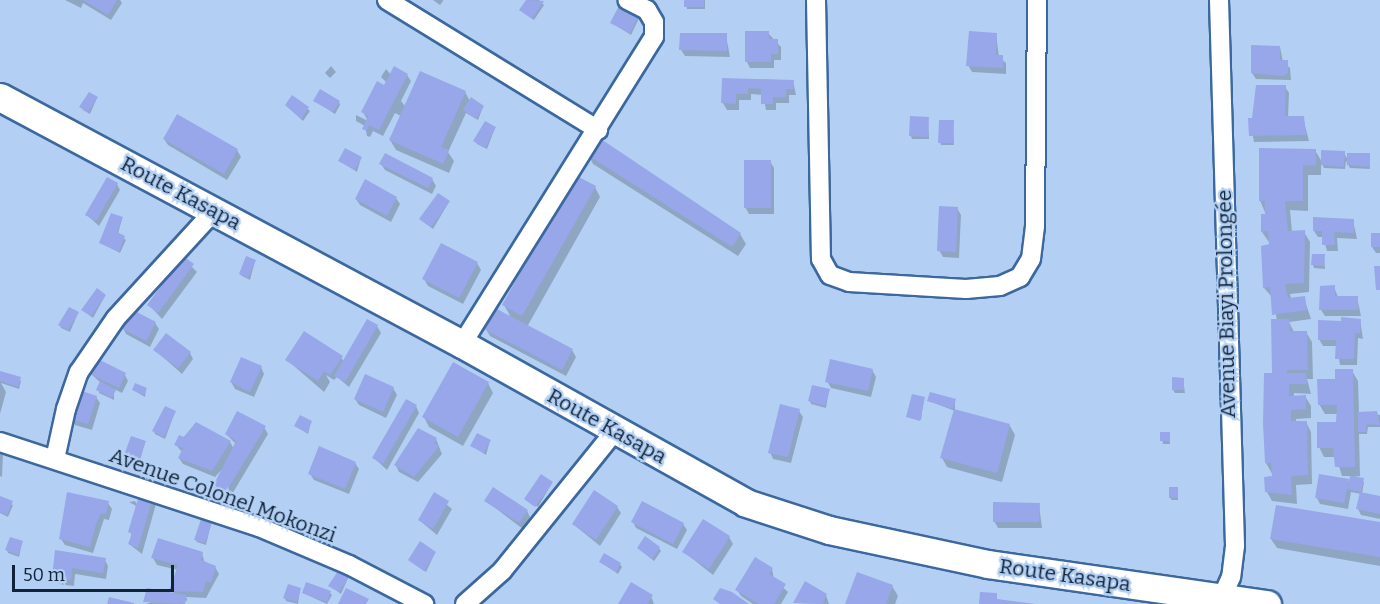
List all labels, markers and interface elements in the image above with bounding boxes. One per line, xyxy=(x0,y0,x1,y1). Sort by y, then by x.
street label: Route Kasapa xyxy=(117,151,245,235)
street label: Avenue Biayi Prolongée xyxy=(1211,190,1241,418)
street label: Route Kasapa xyxy=(543,383,671,469)
street label: Avenue Colonel Mokonzi xyxy=(106,442,340,548)
scale bar xyxy=(15,553,177,591)
street label: Route Kasapa xyxy=(998,553,1132,597)
text: 50 m xyxy=(23,564,65,586)

